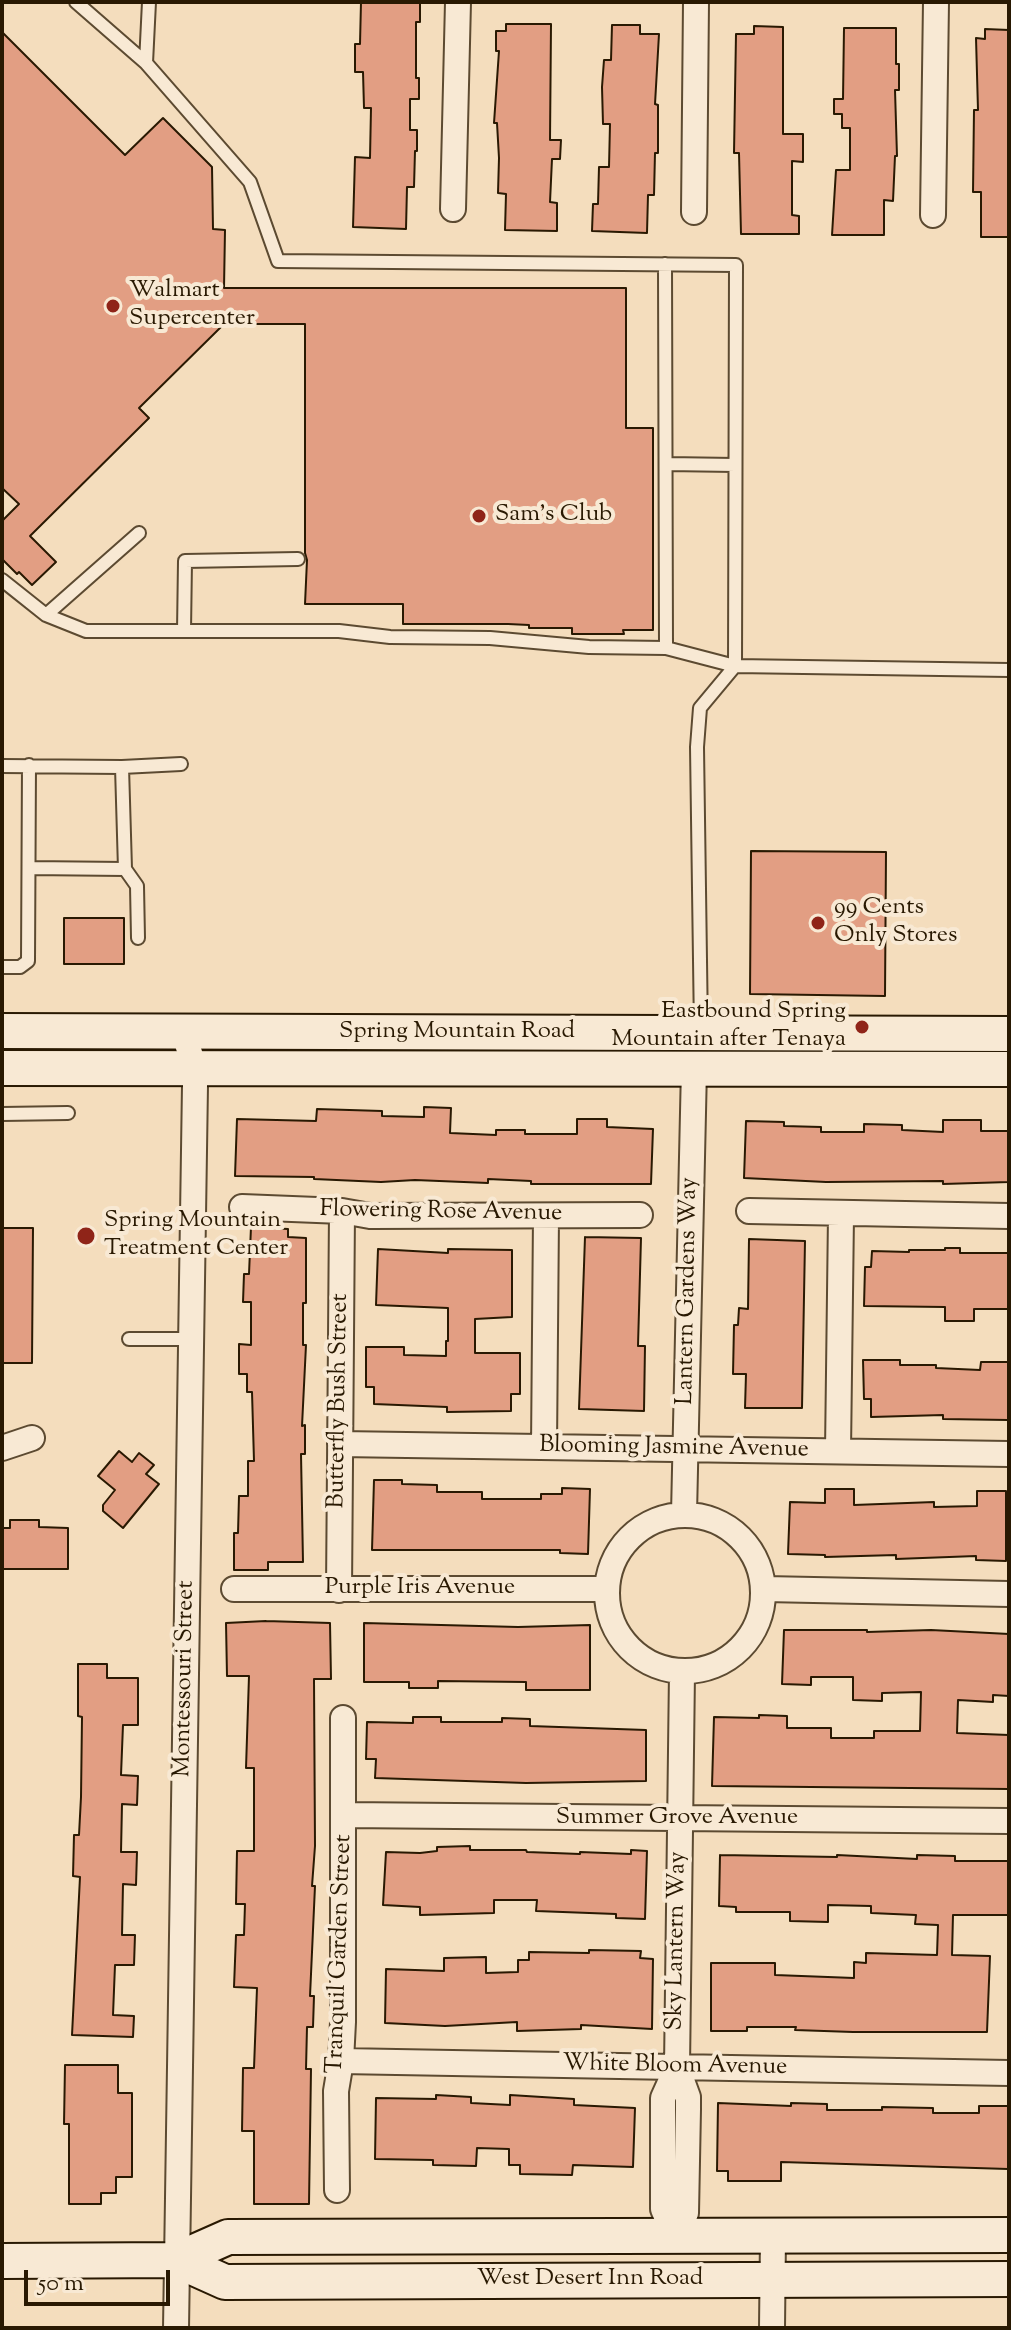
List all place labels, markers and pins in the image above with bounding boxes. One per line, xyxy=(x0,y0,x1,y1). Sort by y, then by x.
place label: Walmart Supercenter xyxy=(129,278,255,334)
marker: Walmart Supercenter xyxy=(104,297,122,315)
place label: Sam's Club xyxy=(495,502,612,530)
marker: Sam's Club xyxy=(470,507,488,525)
place label: 99 Cents Only Stores xyxy=(834,895,957,951)
marker: 99 Cents Only Stores xyxy=(809,914,827,932)
place label: Eastbound Spring Mountain after Tenaya xyxy=(611,999,846,1055)
marker: Eastbound Spring Mountain after Tenaya xyxy=(853,1018,871,1036)
place label: Spring Mountain Treatment Center xyxy=(104,1208,288,1264)
marker: Spring Mountain Treatment Center xyxy=(75,1225,97,1247)

